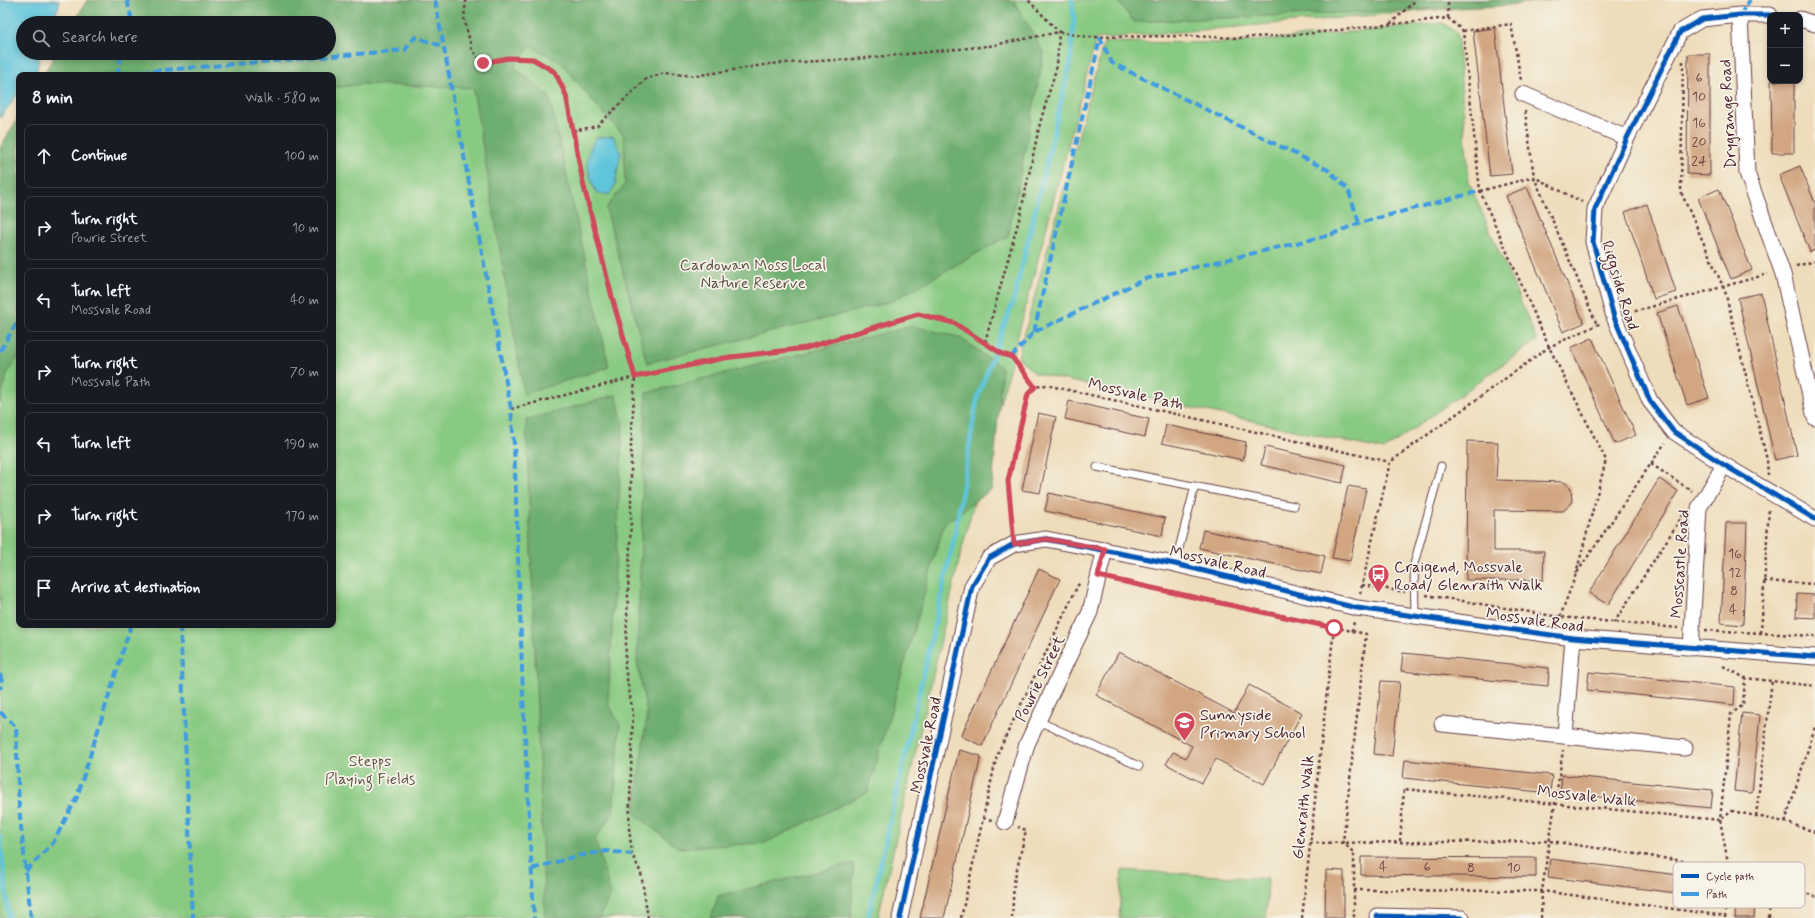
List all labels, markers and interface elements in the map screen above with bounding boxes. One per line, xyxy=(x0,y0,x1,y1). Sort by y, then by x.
map controls xyxy=(1767,12,1803,84)
button: + xyxy=(1767,12,1803,48)
search box xyxy=(16,16,336,60)
icon: search xyxy=(30,27,52,49)
text: Search here xyxy=(62,28,138,48)
button: − xyxy=(1767,48,1803,84)
route end xyxy=(474,54,492,72)
street label: Drygrange Road xyxy=(1715,59,1742,169)
house number: 6 xyxy=(1695,69,1703,87)
text: 8 min xyxy=(32,87,73,109)
house number: 10 xyxy=(1692,88,1706,106)
text: Walk · 580 m xyxy=(245,90,320,107)
house number: 16 xyxy=(1692,114,1706,132)
house number: 20 xyxy=(1692,133,1706,151)
icon: ahead xyxy=(33,145,55,167)
text: Continue xyxy=(71,146,127,166)
text: 100 m xyxy=(284,148,319,165)
house number: 24 xyxy=(1691,152,1707,170)
text: Turn right xyxy=(71,210,138,230)
icon: right xyxy=(33,217,55,239)
text: 10 m xyxy=(292,220,319,237)
text: Powrie Street xyxy=(71,230,147,247)
street label: Riggside Road xyxy=(1595,238,1643,333)
park label: Cardowan Moss Local Nature Reserve xyxy=(680,255,826,294)
text: Turn left xyxy=(71,282,131,302)
icon: left xyxy=(33,289,55,311)
text: 40 m xyxy=(290,292,319,309)
text: Mossvale Road xyxy=(71,302,151,319)
text: Turn right xyxy=(71,354,138,374)
icon: right xyxy=(33,361,55,383)
text: 70 m xyxy=(290,364,319,381)
street label: Mossvale Path xyxy=(1086,373,1186,416)
text: Mossvale Path xyxy=(71,374,150,391)
icon: left xyxy=(33,433,55,455)
text: Turn left xyxy=(71,434,131,454)
text: 190 m xyxy=(284,436,319,453)
icon: right xyxy=(33,505,55,527)
text: Turn right xyxy=(71,506,138,526)
text: 170 m xyxy=(285,508,319,525)
street label: Mosscastle Road xyxy=(1666,509,1695,619)
street label: Mossvale Road xyxy=(1167,541,1268,584)
house number: 16 xyxy=(1728,545,1742,563)
place label: Craigend, Mossvale Road/ Glenraith Walk xyxy=(1394,557,1542,596)
bus stop icon: Craigend, Mossvale Road/ Glenraith Walk xyxy=(1365,562,1391,595)
house number: 12 xyxy=(1728,564,1742,582)
icon: arrive xyxy=(33,577,55,599)
text: Arrive at destination xyxy=(71,578,200,598)
house number: 8 xyxy=(1730,582,1738,600)
house number: 4 xyxy=(1729,601,1737,619)
street label: Mossvale Road xyxy=(1485,603,1585,638)
route start xyxy=(1325,619,1343,637)
street label: Powrie Street xyxy=(1010,631,1071,725)
street label: Mossvale Road xyxy=(906,695,947,796)
place label: Sunnyside Primary School xyxy=(1200,705,1306,744)
school or university icon: Sunnyside Primary School xyxy=(1171,710,1197,743)
park label: Stepps Playing Fields xyxy=(325,751,415,791)
street label: Glenraith Walk xyxy=(1288,754,1319,860)
street label: Mossvale Walk xyxy=(1536,781,1638,812)
house number: 4 xyxy=(1379,858,1387,876)
house number: 6 xyxy=(1423,858,1431,876)
house number: 8 xyxy=(1467,859,1475,877)
house number: 10 xyxy=(1507,859,1521,877)
legend xyxy=(1673,862,1805,908)
text: Cycle path xyxy=(1706,870,1754,884)
text: Path xyxy=(1706,888,1727,902)

